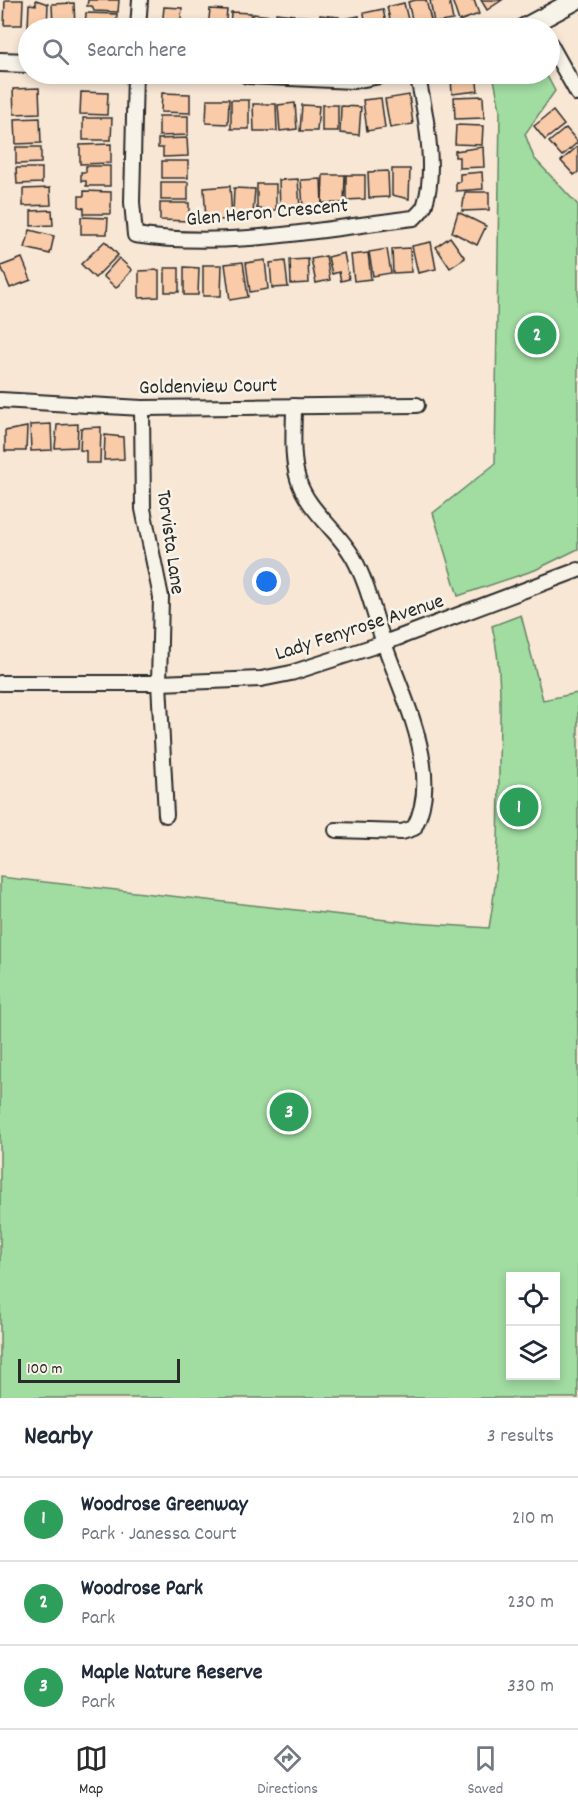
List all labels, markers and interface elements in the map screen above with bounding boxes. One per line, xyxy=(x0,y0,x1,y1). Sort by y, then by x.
search box xyxy=(18,18,560,84)
icon: search xyxy=(39,35,72,68)
text: Search here xyxy=(87,36,186,67)
street label: Glen Heron Crescent xyxy=(185,192,350,236)
pin: 2 xyxy=(518,312,556,358)
street label: Goldenview Court xyxy=(139,372,278,404)
street label: Torvista Lane xyxy=(147,488,191,596)
your location xyxy=(252,567,281,596)
street label: Lady Fenyrose Avenue xyxy=(272,587,448,670)
pin: 1 xyxy=(500,784,538,830)
pin: 3 xyxy=(270,1090,308,1134)
map controls xyxy=(506,1272,560,1380)
button: locate xyxy=(506,1272,560,1326)
button: layers xyxy=(506,1326,560,1380)
scale bar xyxy=(18,1356,180,1384)
text: 100 m xyxy=(27,1358,63,1381)
text: Nearby xyxy=(24,1419,92,1456)
text: 3 results xyxy=(487,1423,554,1451)
text: Woodrose Greenway xyxy=(81,1490,248,1521)
text: 1 xyxy=(41,1505,46,1533)
text: 210 m xyxy=(512,1505,554,1533)
text: Park · Janessa Court xyxy=(81,1521,237,1549)
text: Woodrose Park xyxy=(81,1574,203,1605)
text: 2 xyxy=(39,1589,48,1617)
text: 230 m xyxy=(507,1589,554,1617)
text: Park xyxy=(81,1605,115,1633)
text: Maple Nature Reserve xyxy=(81,1658,262,1689)
text: 3 xyxy=(39,1673,48,1701)
text: 330 m xyxy=(507,1673,554,1701)
text: Park xyxy=(81,1689,115,1717)
tab: Map xyxy=(75,1742,108,1801)
tab: Directions xyxy=(257,1742,318,1801)
tab: Saved xyxy=(467,1742,503,1801)

